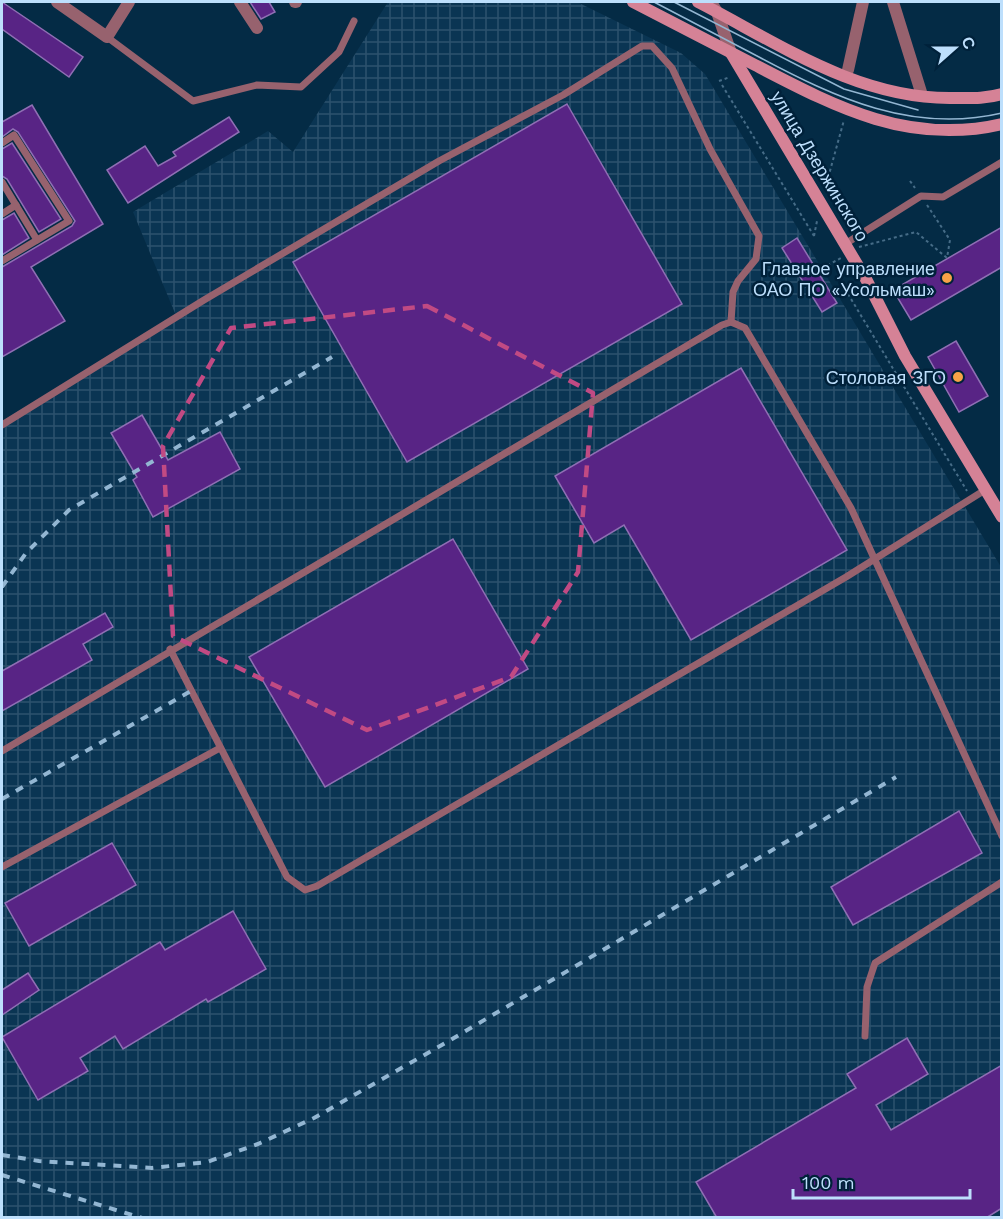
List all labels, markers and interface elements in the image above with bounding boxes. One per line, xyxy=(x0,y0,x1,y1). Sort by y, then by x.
north arrow xyxy=(925,18,985,78)
text: С xyxy=(958,34,980,52)
street label: улица Дзержинского xyxy=(767,87,873,245)
place label: Главное управление ОАО ПО «Усольмаш» xyxy=(753,258,935,300)
marker: Главное управление ОАО ПО «Усольмаш» xyxy=(940,271,954,285)
place label: Столовая ЗГО xyxy=(826,367,946,388)
marker: Столовая ЗГО xyxy=(951,370,965,384)
scale bar xyxy=(793,1162,970,1200)
text: 100 m xyxy=(802,1172,855,1193)

